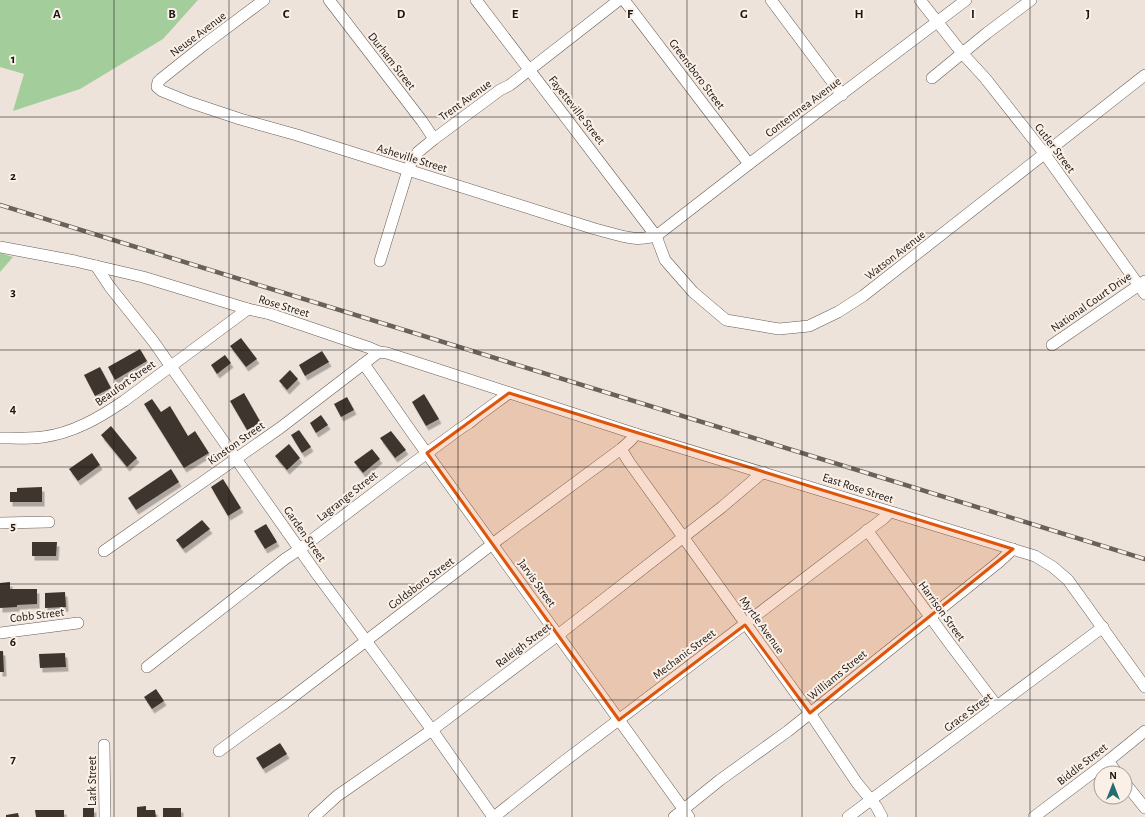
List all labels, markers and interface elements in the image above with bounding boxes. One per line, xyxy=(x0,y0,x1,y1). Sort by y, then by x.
text: A xyxy=(53,8,61,21)
text: B xyxy=(168,8,176,21)
text: C xyxy=(283,8,290,21)
text: D xyxy=(397,8,406,21)
text: E xyxy=(512,8,519,21)
text: F xyxy=(627,8,634,21)
text: G xyxy=(740,8,748,21)
text: H xyxy=(854,8,864,21)
text: I xyxy=(971,8,975,21)
text: J xyxy=(1086,8,1090,21)
street label: Neuse Avenue xyxy=(168,9,228,59)
street label: Durham Street xyxy=(366,30,418,92)
street label: Greensboro Street xyxy=(667,37,727,111)
text: 1 xyxy=(11,53,15,66)
street label: Fayetteville Street xyxy=(546,73,608,147)
street label: Contentnea Avenue xyxy=(763,75,843,139)
street label: Trent Avenue xyxy=(437,77,493,123)
street label: Cutler Street xyxy=(1033,121,1078,175)
street label: Asheville Street xyxy=(375,142,449,174)
text: 2 xyxy=(10,170,16,183)
street label: Watson Avenue xyxy=(863,228,927,282)
street label: National Court Drive xyxy=(1049,270,1133,334)
text: 3 xyxy=(10,286,16,299)
street label: Rose Street xyxy=(257,293,311,319)
street label: Beaufort Street xyxy=(93,358,157,408)
text: 4 xyxy=(10,403,17,416)
street label: Kinston Street xyxy=(206,419,267,467)
street label: Lagrange Street xyxy=(314,469,380,523)
street label: East Rose Street xyxy=(821,471,895,505)
street label: Garden Street xyxy=(282,504,329,564)
text: 5 xyxy=(10,520,16,533)
street label: Goldsboro Street xyxy=(386,555,456,611)
street label: Jarvis Street xyxy=(516,557,558,609)
street label: Harrison Street xyxy=(916,579,968,643)
street label: Myrtle Avenue xyxy=(736,594,787,656)
street label: Cobb Street xyxy=(9,606,65,624)
street label: Raleigh Street xyxy=(493,620,553,670)
street label: Mechanic Street xyxy=(650,627,718,681)
text: 6 xyxy=(10,636,16,649)
street label: Williams Street xyxy=(805,648,869,702)
street label: Grace Street xyxy=(942,690,994,734)
street label: Biddle Street xyxy=(1054,741,1110,787)
text: 7 xyxy=(10,753,16,766)
street label: Lark Street xyxy=(86,756,98,806)
north arrow xyxy=(1093,765,1133,805)
text: N xyxy=(1109,770,1117,781)

